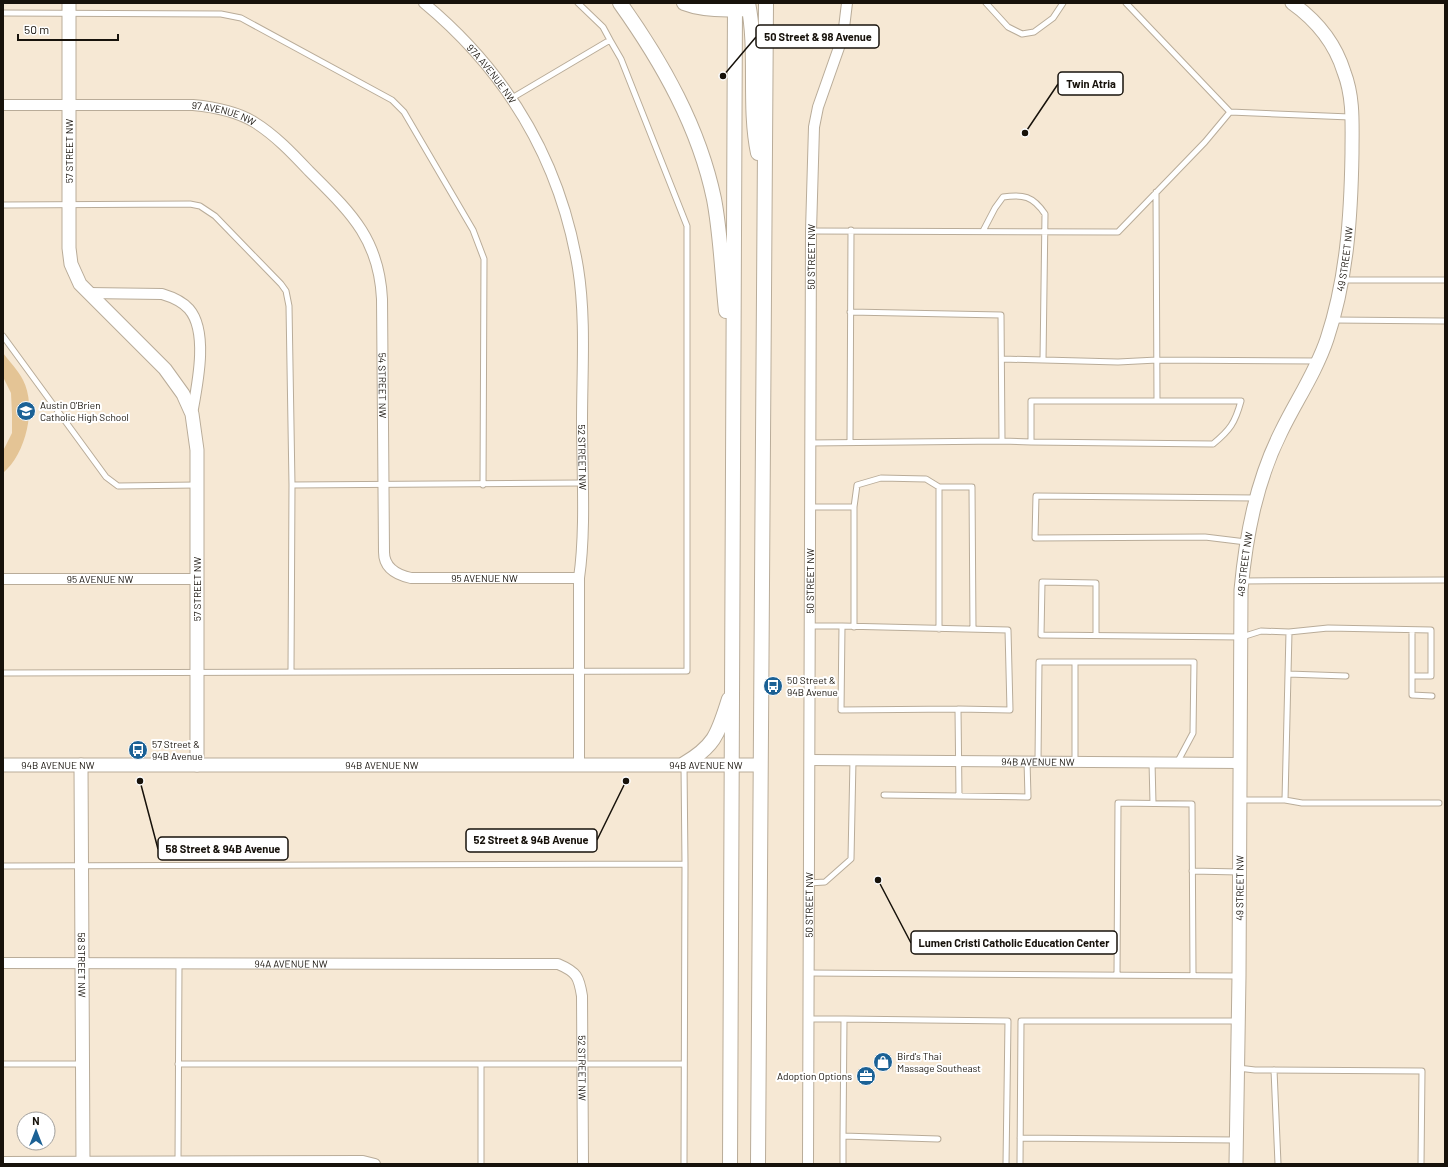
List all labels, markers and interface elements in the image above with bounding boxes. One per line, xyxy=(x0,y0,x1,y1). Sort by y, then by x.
scale bar xyxy=(18,16,118,42)
text: 50 m xyxy=(24,22,49,36)
callout: 50 Street & 98 Avenue xyxy=(756,25,879,48)
text: 50 Street & 98 Avenue xyxy=(764,30,872,43)
street label: 97A AVENUE NW xyxy=(465,41,519,106)
callout: Twin Atria xyxy=(1058,72,1123,95)
text: Twin Atria xyxy=(1066,77,1116,90)
street label: 97 AVENUE NW xyxy=(191,99,258,128)
street label: 57 STREET NW xyxy=(63,118,75,183)
street label: 50 STREET NW xyxy=(805,224,817,290)
street label: 49 STREET NW xyxy=(1334,226,1355,292)
street label: 54 STREET NW xyxy=(376,353,389,418)
place label: Austin O'Brien Catholic High School xyxy=(40,399,129,423)
school or university icon: Austin O'Brien Catholic High School xyxy=(15,400,37,422)
street label: 52 STREET NW xyxy=(576,425,589,490)
street label: 49 STREET NW xyxy=(1235,531,1255,597)
street label: 50 STREET NW xyxy=(804,548,816,614)
street label: 57 STREET NW xyxy=(191,556,203,621)
street label: 95 AVENUE NW xyxy=(451,572,518,584)
street label: 95 AVENUE NW xyxy=(67,573,134,585)
place label: 50 Street & 94B Avenue xyxy=(787,674,838,698)
bus stop icon: 50 Street & 94B Avenue xyxy=(762,675,784,697)
place label: 57 Street & 94B Avenue xyxy=(152,738,203,762)
bus stop icon: 57 Street & 94B Avenue xyxy=(127,739,149,761)
street label: 94B AVENUE NW xyxy=(1001,755,1075,768)
street label: 94B AVENUE NW xyxy=(21,759,95,771)
street label: 94B AVENUE NW xyxy=(345,759,419,771)
street label: 94B AVENUE NW xyxy=(669,759,743,771)
callout: 52 Street & 94B Avenue xyxy=(466,829,597,852)
text: 52 Street & 94B Avenue xyxy=(474,833,589,846)
callout: 58 Street & 94B Avenue xyxy=(158,837,288,860)
text: 58 Street & 94B Avenue xyxy=(166,842,280,855)
street label: 49 STREET NW xyxy=(1233,855,1246,921)
street label: 50 STREET NW xyxy=(803,872,815,938)
callout: Lumen Cristi Catholic Education Center xyxy=(911,931,1117,954)
street label: 58 STREET NW xyxy=(76,932,88,998)
text: Lumen Cristi Catholic Education Center xyxy=(919,936,1110,949)
street label: 94A AVENUE NW xyxy=(254,957,328,970)
street label: 52 STREET NW xyxy=(576,1035,589,1101)
place label: Bird's Thai Massage Southeast xyxy=(897,1050,981,1074)
shop icon: Bird's Thai Massage Southeast xyxy=(872,1051,894,1073)
office icon: Adoption Options xyxy=(855,1065,877,1087)
place label: Adoption Options xyxy=(777,1070,852,1082)
north arrow xyxy=(16,1111,56,1151)
text: N xyxy=(32,1114,40,1127)

